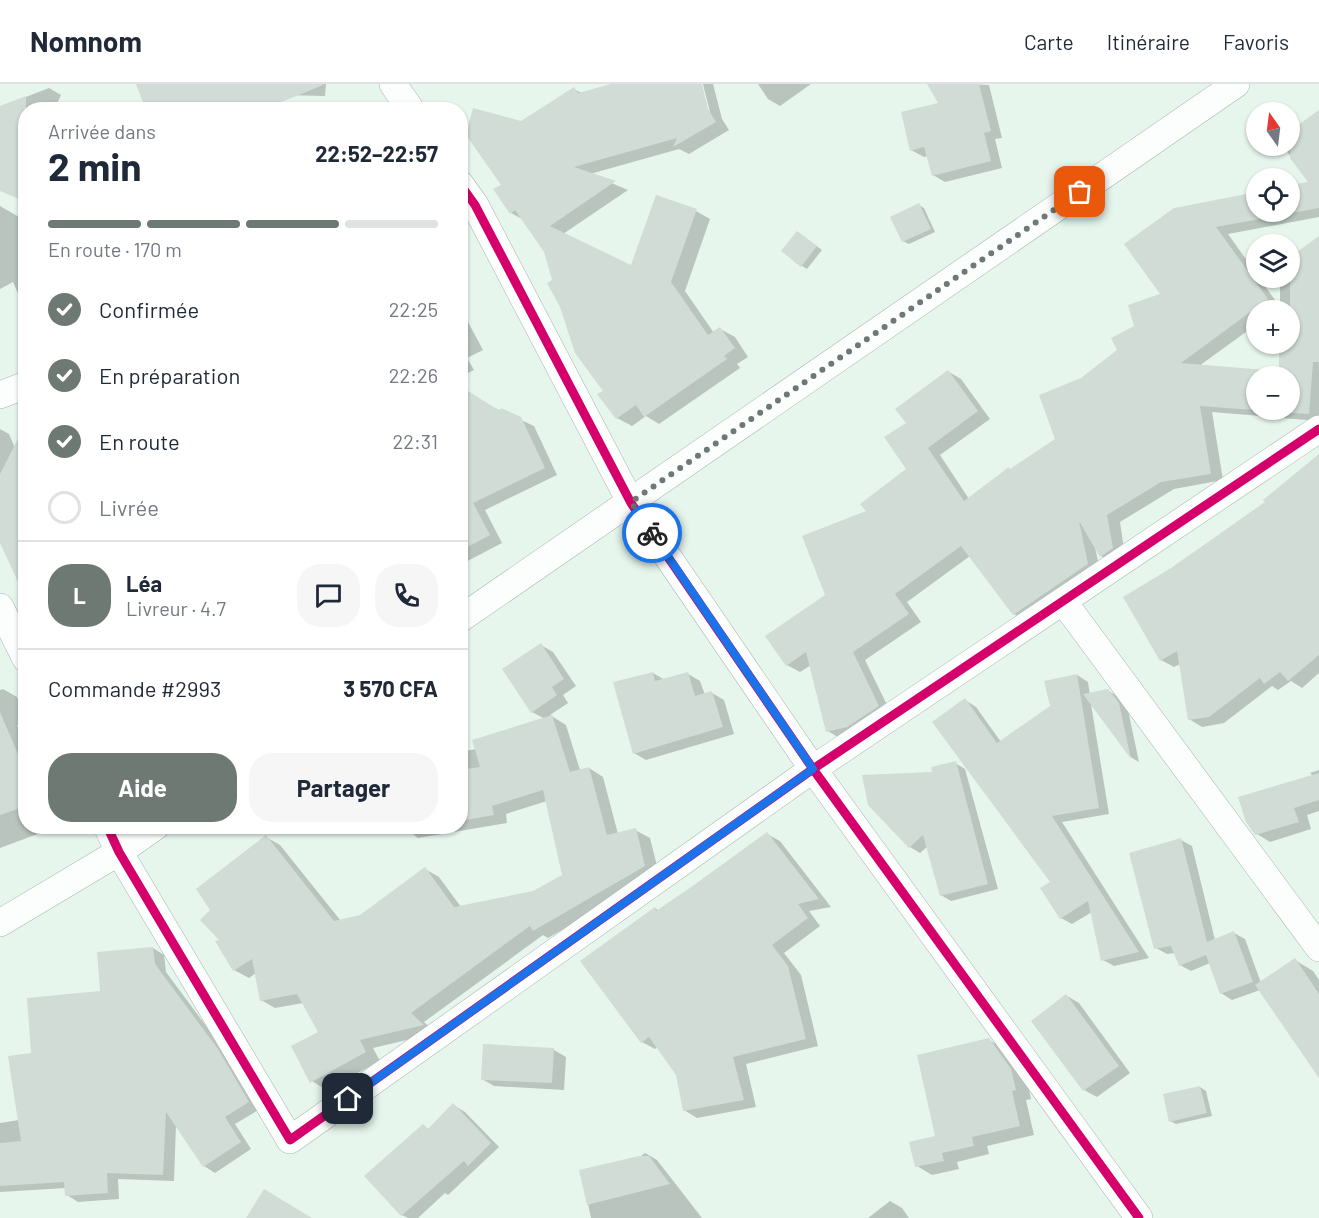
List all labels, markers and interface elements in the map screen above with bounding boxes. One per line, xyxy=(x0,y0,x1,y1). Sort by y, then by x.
text: Nomnom xyxy=(30,24,142,58)
text: Carte xyxy=(1024,29,1074,54)
text: Itinéraire xyxy=(1107,29,1190,54)
text: Favoris xyxy=(1223,29,1289,54)
north arrow xyxy=(1246,102,1300,156)
map controls xyxy=(1246,102,1300,420)
text: Arrivée dans xyxy=(48,119,156,143)
text: 22:52–22:57 xyxy=(315,140,438,166)
text: 2 min xyxy=(48,142,141,189)
pin xyxy=(1054,166,1105,217)
button: locate xyxy=(1246,168,1300,222)
icon: bag xyxy=(1063,175,1096,208)
button: layers xyxy=(1246,234,1300,288)
text: En route · 170 m xyxy=(48,237,182,261)
icon: check xyxy=(48,293,81,326)
text: Confirmée xyxy=(99,296,199,322)
text: 22:25 xyxy=(389,297,438,321)
button: + xyxy=(1246,300,1300,354)
icon: check xyxy=(48,359,81,392)
text: En préparation xyxy=(99,362,240,388)
text: 22:26 xyxy=(389,363,438,387)
button: − xyxy=(1246,366,1300,420)
icon: check xyxy=(48,425,81,458)
text: En route xyxy=(99,428,180,454)
text: 22:31 xyxy=(393,429,438,453)
text: Livrée xyxy=(99,494,159,520)
courier xyxy=(622,503,682,563)
icon: bike xyxy=(636,517,669,550)
button: chat xyxy=(297,564,360,627)
button: phone xyxy=(375,564,438,627)
text: Léa xyxy=(126,570,162,596)
text: L xyxy=(73,582,86,608)
text: Livreur · 4.7 xyxy=(126,596,226,620)
text: Commande #2993 xyxy=(48,675,221,701)
text: 3 570 CFA xyxy=(343,675,438,701)
button: Aide xyxy=(48,753,237,822)
button: Partager xyxy=(249,753,438,822)
pin xyxy=(322,1073,373,1124)
icon: home xyxy=(331,1082,364,1115)

